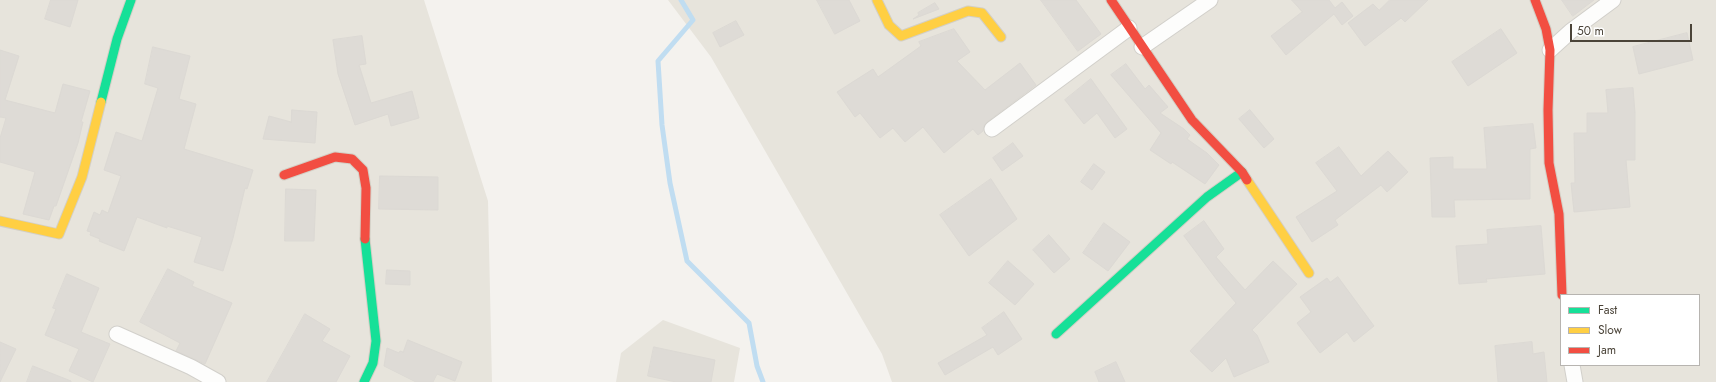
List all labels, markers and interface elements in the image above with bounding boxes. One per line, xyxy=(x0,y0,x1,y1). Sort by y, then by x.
scale bar xyxy=(1572,16,1694,42)
text: 50 m xyxy=(1577,22,1604,40)
legend xyxy=(1560,294,1700,366)
text: Fast xyxy=(1598,301,1617,319)
text: Slow xyxy=(1598,321,1622,339)
text: Jam xyxy=(1598,341,1616,359)

